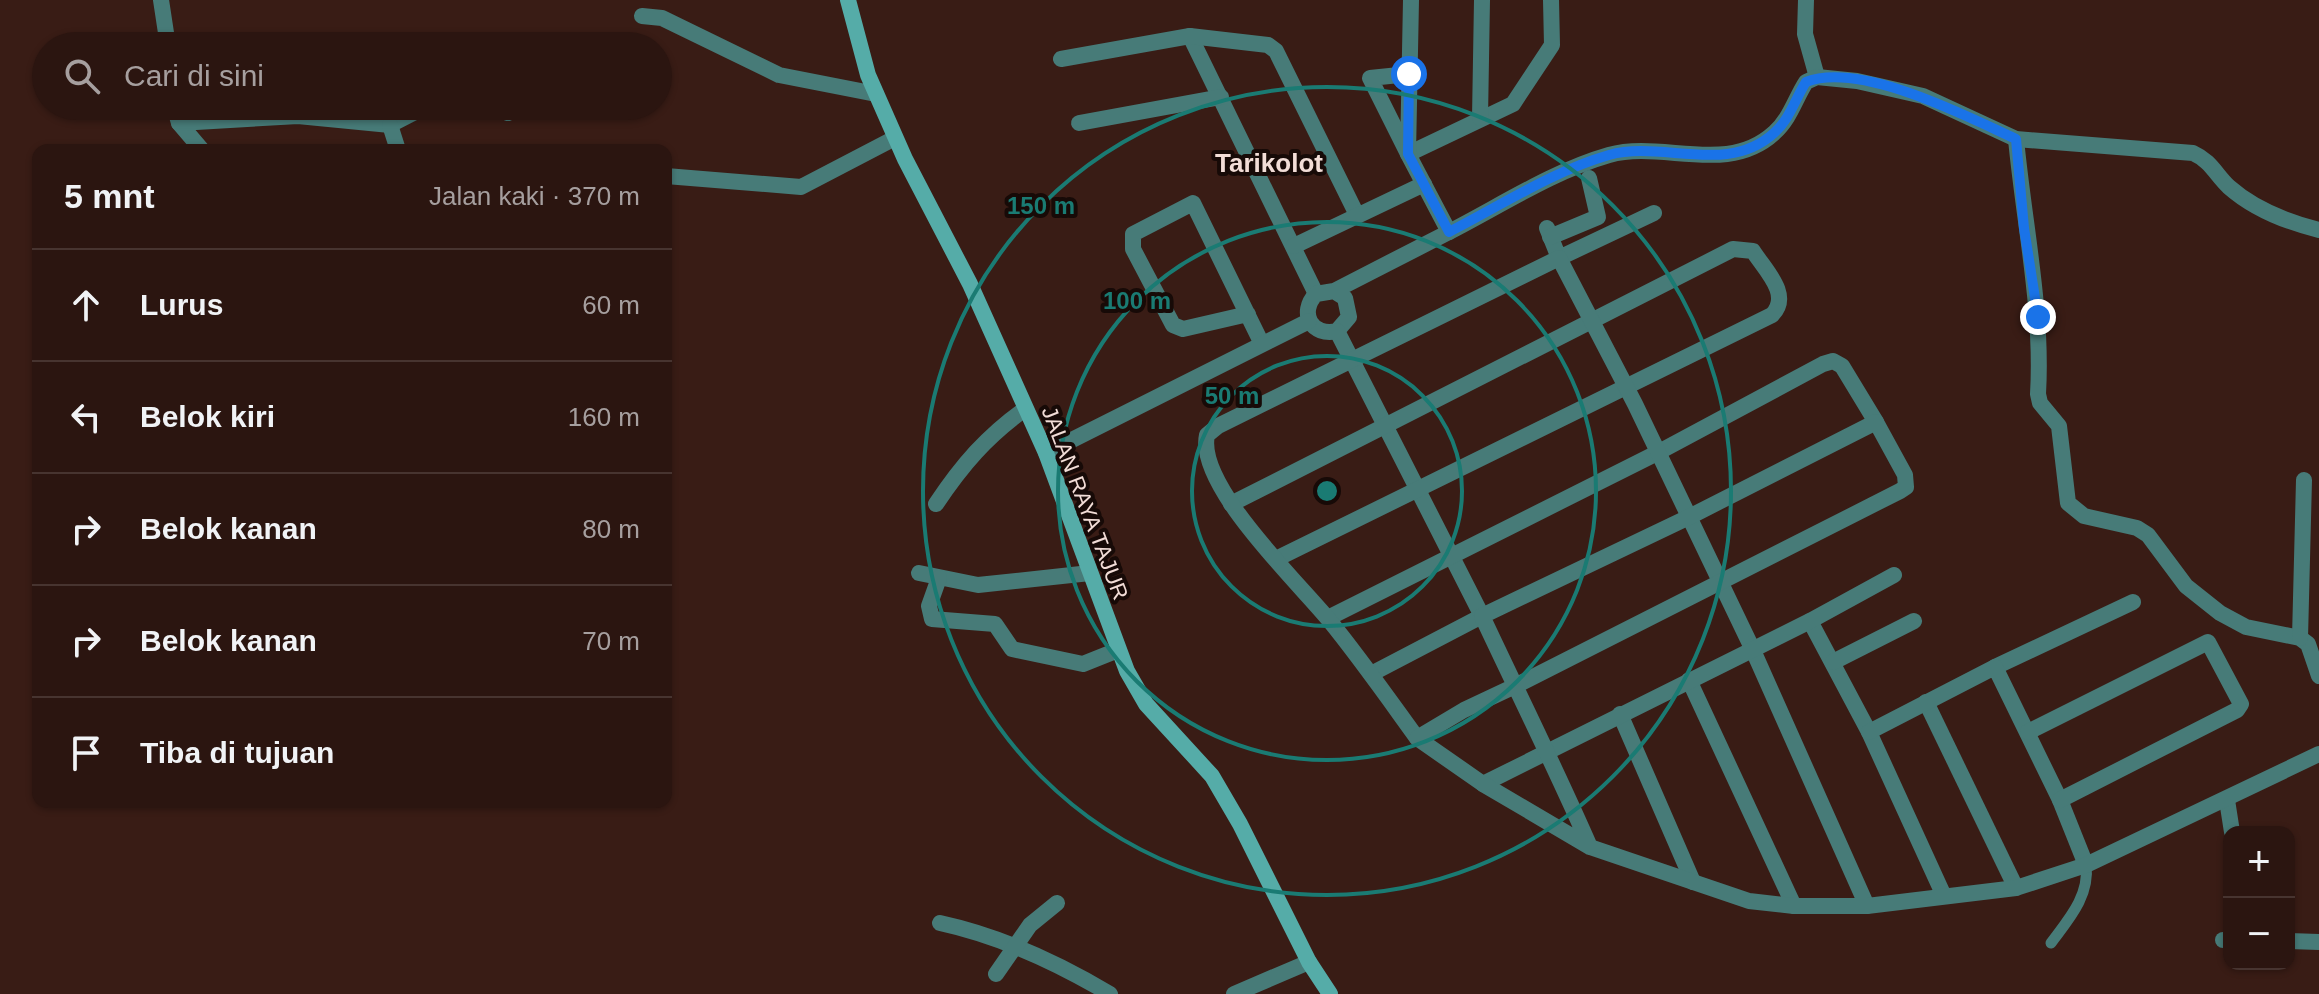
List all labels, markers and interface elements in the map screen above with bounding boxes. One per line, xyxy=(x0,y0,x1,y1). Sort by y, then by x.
search box xyxy=(32,32,672,120)
icon: search xyxy=(60,54,104,98)
route start xyxy=(1391,56,1427,92)
text: Cari di sini xyxy=(124,59,264,92)
district label: Tarikolot xyxy=(1215,148,1323,178)
text: 5 mnt xyxy=(64,177,155,215)
text: Jalan kaki · 370 m xyxy=(429,181,640,211)
text: 150 m xyxy=(1007,192,1075,219)
icon: ahead xyxy=(64,283,108,327)
text: 100 m xyxy=(1103,287,1171,314)
text: Lurus xyxy=(140,288,223,321)
text: 60 m xyxy=(582,290,640,320)
route end xyxy=(2020,299,2056,335)
text: 50 m xyxy=(1205,382,1259,409)
icon: left xyxy=(64,395,108,439)
text: Belok kiri xyxy=(140,400,275,433)
text: 160 m xyxy=(568,402,640,432)
street label: JALAN RAYA TAJUR xyxy=(1037,403,1133,603)
centre of rings xyxy=(1313,477,1341,505)
icon: right xyxy=(64,507,108,551)
text: Belok kanan xyxy=(140,512,317,545)
text: 80 m xyxy=(582,514,640,544)
icon: right xyxy=(64,619,108,663)
text: Belok kanan xyxy=(140,624,317,657)
text: 70 m xyxy=(582,626,640,656)
icon: arrive xyxy=(64,731,108,775)
text: Tiba di tujuan xyxy=(140,736,334,769)
map controls xyxy=(2223,826,2295,970)
button: + xyxy=(2223,826,2295,898)
button: − xyxy=(2223,898,2295,970)

